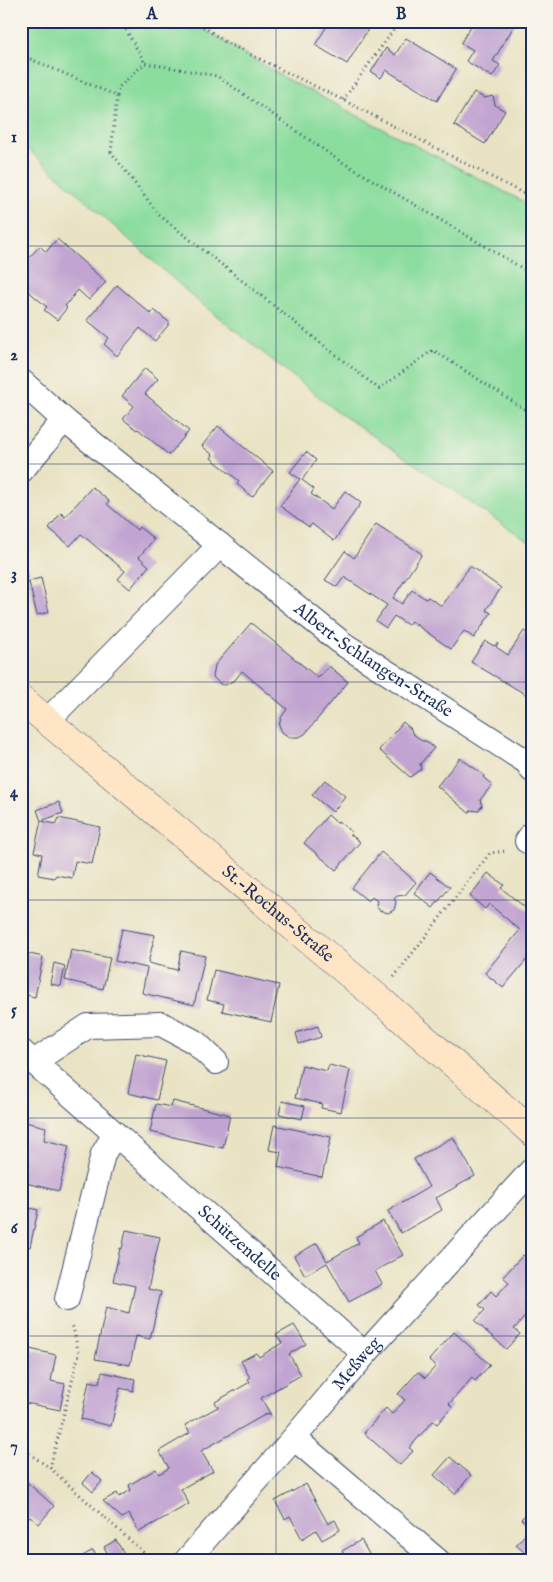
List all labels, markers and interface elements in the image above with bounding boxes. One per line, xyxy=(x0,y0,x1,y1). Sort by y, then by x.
text: A xyxy=(146,5,159,25)
text: B xyxy=(396,5,407,25)
text: 1 xyxy=(11,128,17,148)
text: 2 xyxy=(10,346,18,366)
text: 3 xyxy=(11,565,17,585)
street label: Albert-Schlangen-Straße xyxy=(288,597,457,723)
text: 4 xyxy=(10,783,19,803)
street label: St.-Rochus-Straße xyxy=(217,860,339,968)
text: 5 xyxy=(11,1001,17,1021)
street label: Schützendelle xyxy=(193,1200,286,1286)
text: 6 xyxy=(11,1219,19,1239)
street label: Meßweg xyxy=(328,1332,387,1395)
text: 7 xyxy=(10,1437,18,1457)

